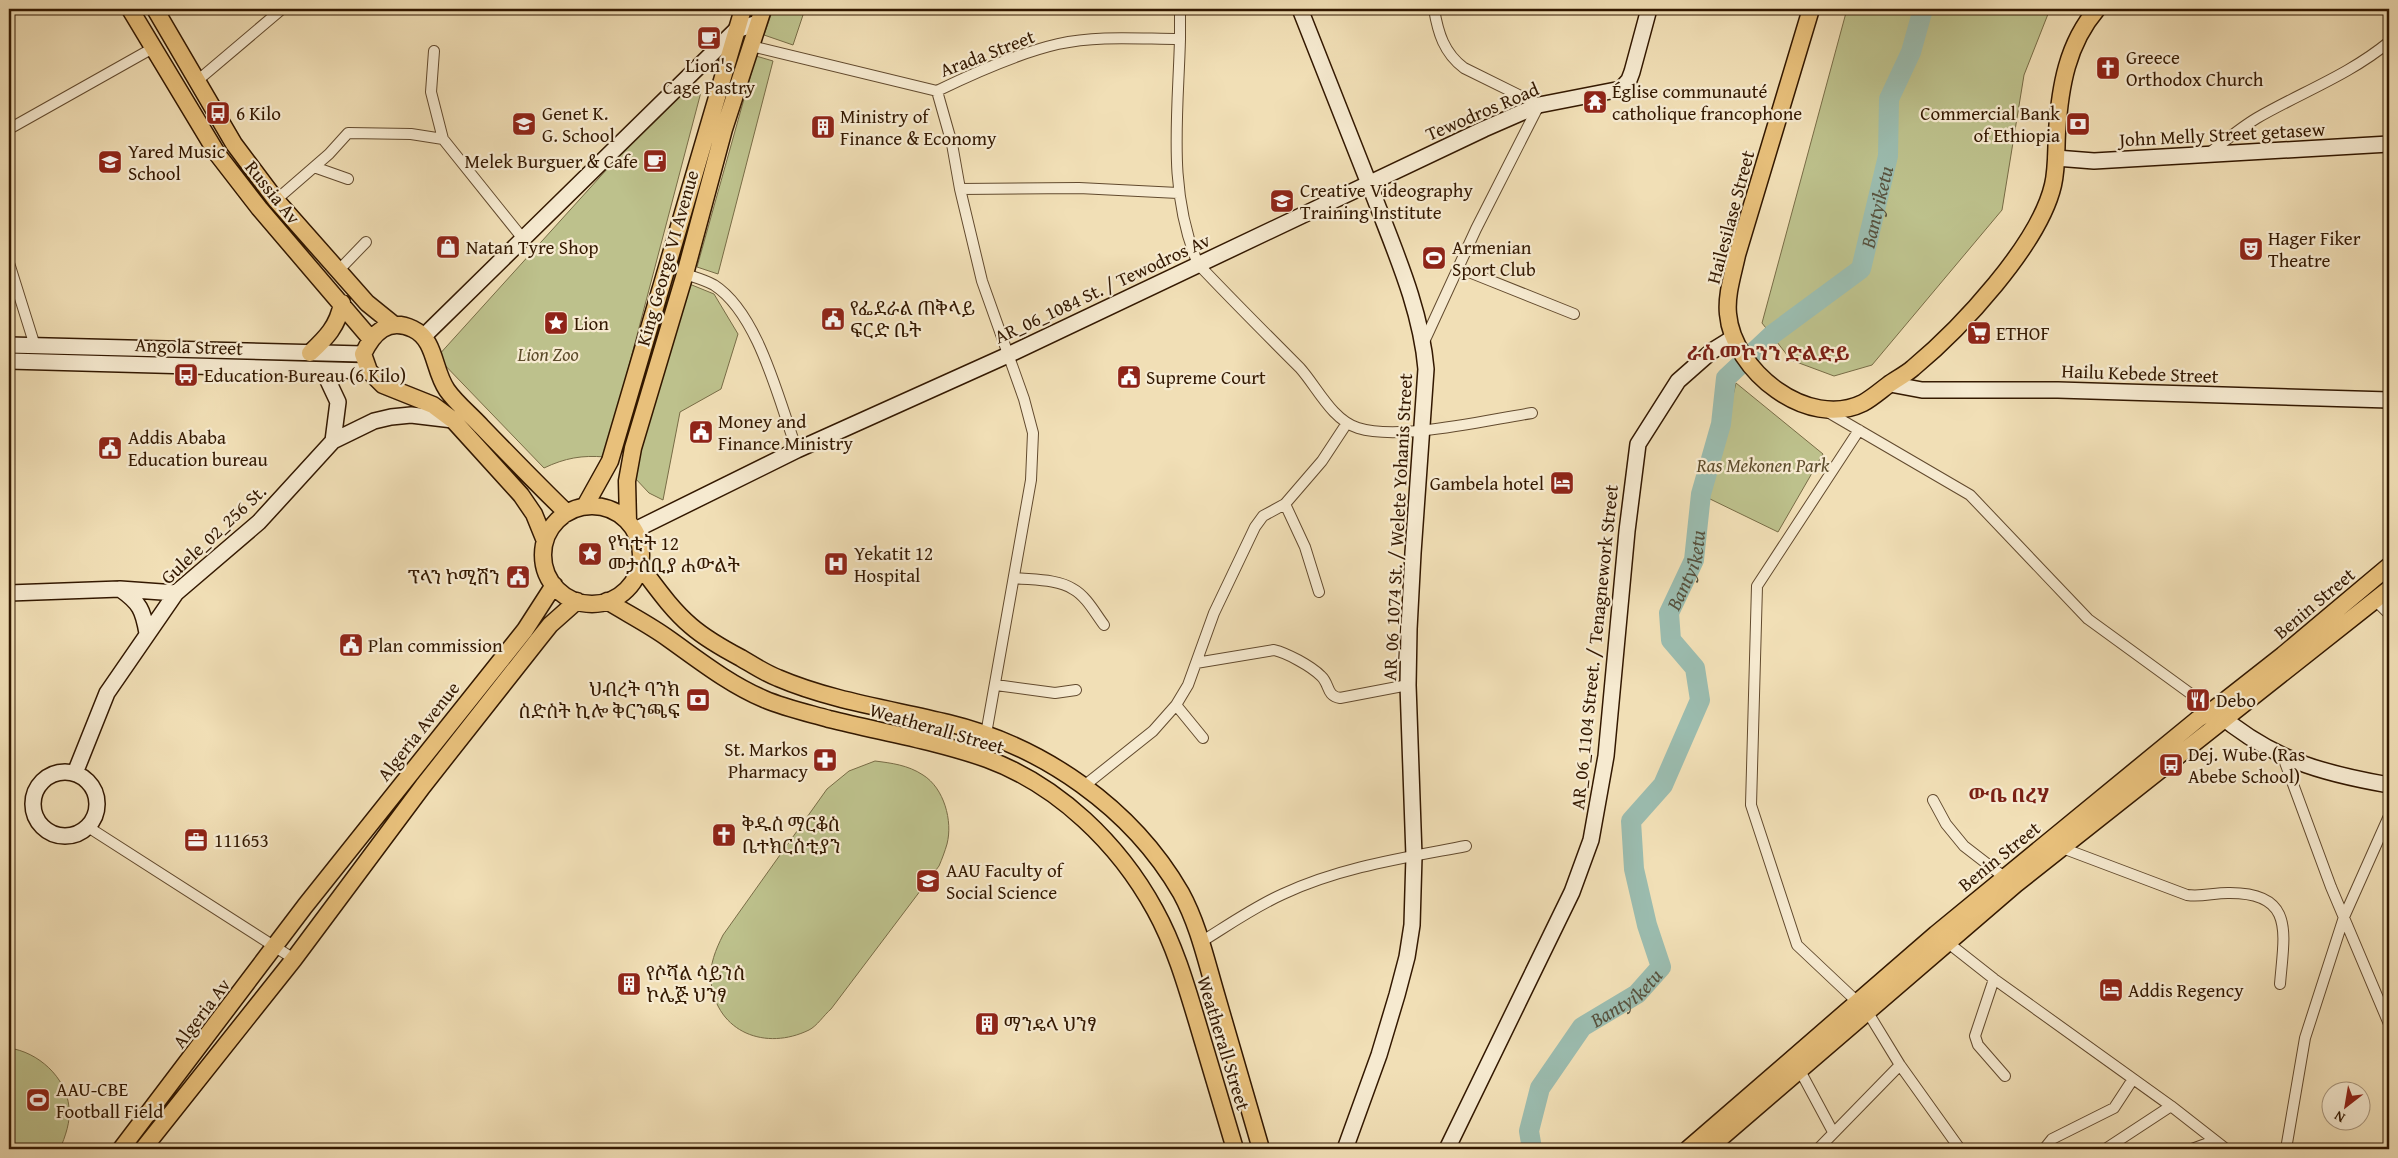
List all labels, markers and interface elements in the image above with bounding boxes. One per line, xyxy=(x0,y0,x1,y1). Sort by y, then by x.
street label: Arada Street xyxy=(936,22,1039,84)
cafe icon: Lion's Cage Pastry xyxy=(696,25,722,51)
place label: Greece Orthodox Church xyxy=(2126,43,2264,93)
place label: Lion's Cage Pastry xyxy=(663,51,756,101)
church icon: Greece Orthodox Church xyxy=(2095,55,2121,81)
street label: Tewodros Road xyxy=(1421,74,1544,147)
place label: Église communauté catholique francophone xyxy=(1612,77,1802,127)
temple icon: Église communauté catholique francophone xyxy=(1582,89,1608,115)
place label: 6 Kilo xyxy=(236,99,281,127)
place label: Genet K. G. School xyxy=(542,99,615,149)
place label: Commercial Bank of Ethiopia xyxy=(1920,99,2060,149)
bus stop icon: 6 Kilo xyxy=(205,100,231,126)
place label: Ministry of Finance & Economy xyxy=(840,102,997,152)
school or university icon: Genet K. G. School xyxy=(511,111,537,137)
bank icon: Commercial Bank of Ethiopia xyxy=(2065,111,2091,137)
building icon: Ministry of Finance & Economy xyxy=(810,114,836,140)
street label: John Melly Street getasew xyxy=(2116,115,2326,153)
place label: Yared Music School xyxy=(128,137,225,187)
place label: Melek Burguer & Cafe xyxy=(465,147,638,175)
street label: Hailesilase Street xyxy=(1699,147,1761,287)
cafe icon: Melek Burguer & Cafe xyxy=(642,148,668,174)
school or university icon: Yared Music School xyxy=(97,149,123,175)
street label: Russia Av xyxy=(239,154,308,230)
water label: Bantyiketu xyxy=(1852,162,1900,252)
street label: King George VI Avenue xyxy=(628,167,706,349)
place label: Creative Videography Training Institute xyxy=(1300,176,1473,226)
school or university icon: Creative Videography Training Institute xyxy=(1269,188,1295,214)
place label: Hager Fiker Theatre xyxy=(2268,224,2361,274)
street label: AR_06_1084 St. / Tewodros Av xyxy=(989,225,1215,350)
place label: Natan Tyre Shop xyxy=(466,233,599,261)
place label: Armenian Sport Club xyxy=(1452,233,1536,283)
shop icon: Natan Tyre Shop xyxy=(435,234,461,260)
theatre icon: Hager Fiker Theatre xyxy=(2238,236,2264,262)
sports icon: Armenian Sport Club xyxy=(1421,245,1447,271)
place label: የፌደራል ጠቅላይ ፍርድ ቤት xyxy=(850,294,975,344)
public building icon: የፌደራል ጠቅላይ ፍርድ ቤት xyxy=(820,306,846,332)
place label: Lion xyxy=(574,309,609,337)
place icon: Lion xyxy=(543,310,569,336)
place label: ETHOF xyxy=(1996,319,2050,347)
supermarket icon: ETHOF xyxy=(1966,320,1992,346)
street label: Angola Street xyxy=(135,330,244,362)
district label: ራስ መኮንን ድልድይ xyxy=(1687,338,1849,367)
park label: Lion Zoo xyxy=(516,340,579,368)
street label: Hailu Kebede Street xyxy=(2061,356,2219,390)
place label: Education Bureau (6 Kilo) xyxy=(204,361,406,389)
bus stop icon: Education Bureau (6 Kilo) xyxy=(173,362,199,388)
place label: Supreme Court xyxy=(1146,363,1266,391)
public building icon: Supreme Court xyxy=(1116,364,1142,390)
street label: AR_06_1074 St. / Welete Yohanis Street xyxy=(1375,372,1419,682)
place label: Money and Finance Ministry xyxy=(718,407,853,457)
public building icon: Money and Finance Ministry xyxy=(688,419,714,445)
place label: Addis Ababa Education bureau xyxy=(128,423,269,473)
public building icon: Addis Ababa Education bureau xyxy=(97,435,123,461)
park label: Ras Mekonen Park xyxy=(1696,451,1830,479)
place label: Gambela hotel xyxy=(1430,469,1544,497)
hotel icon: Gambela hotel xyxy=(1549,470,1575,496)
street label: Gulele_02_256 St. xyxy=(154,478,272,590)
street label: AR_06_1104 Street. / Tenagnework Street xyxy=(1563,483,1625,811)
water label: Bantyiketu xyxy=(1658,528,1712,616)
place label: የካቲት 12 መታሰቢያ ሐውልት xyxy=(608,529,740,579)
place label: Yekatit 12 Hospital xyxy=(854,539,933,589)
place icon: የካቲት 12 መታሰቢያ ሐውልት xyxy=(577,541,603,567)
hospital icon: Yekatit 12 Hospital xyxy=(823,551,849,577)
street label: Benin Street xyxy=(2267,560,2361,645)
place label: ፕላን ኮሚሽን xyxy=(407,563,500,591)
public building icon: ፕላን ኮሚሽን xyxy=(505,564,531,590)
place label: Plan commission xyxy=(368,631,503,659)
public building icon: Plan commission xyxy=(338,632,364,658)
street label: Algeria Avenue xyxy=(370,675,466,787)
place label: ህብረት ባንክ ስድስት ኪሎ ቅርንጫፍ xyxy=(518,675,680,725)
place label: Debo xyxy=(2216,686,2256,714)
bank icon: ህብረት ባንክ ስድስት ኪሎ ቅርንጫፍ xyxy=(685,687,711,713)
restaurant icon: Debo xyxy=(2185,687,2211,713)
street label: Weatherall Street xyxy=(866,695,1008,761)
place label: St. Markos Pharmacy xyxy=(724,735,809,785)
place label: Dej. Wube (Ras Abebe School) xyxy=(2188,740,2305,790)
pharmacy icon: St. Markos Pharmacy xyxy=(812,747,838,773)
bus stop icon: Dej. Wube (Ras Abebe School) xyxy=(2158,752,2184,778)
district label: ውቤ በረሃ xyxy=(1969,780,2049,809)
place label: ቅዱስ ማርቆስ ቤተክርስቲያን xyxy=(742,810,841,860)
street label: Benin Street xyxy=(1952,814,2046,898)
church icon: ቅዱስ ማርቆስ ቤተክርስቲያን xyxy=(711,822,737,848)
place label: 111653 xyxy=(214,826,269,854)
office icon: 111653 xyxy=(183,827,209,853)
place label: AAU Faculty of Social Science xyxy=(946,856,1065,906)
school or university icon: AAU Faculty of Social Science xyxy=(915,868,941,894)
place label: የሶሻል ሳይንስ ኮሌጅ ህንፃ xyxy=(646,959,745,1009)
water label: Bantyiketu xyxy=(1583,961,1668,1034)
building icon: የሶሻል ሳይንስ ኮሌጅ ህንፃ xyxy=(616,971,642,997)
street label: Algeria Av xyxy=(165,972,237,1054)
street label: Weatherall Street xyxy=(1190,972,1258,1114)
place label: Addis Regency xyxy=(2128,976,2244,1004)
hotel icon: Addis Regency xyxy=(2098,977,2124,1003)
place label: ማንዴላ ህንፃ xyxy=(1004,1010,1096,1038)
building icon: ማንዴላ ህንፃ xyxy=(974,1011,1000,1037)
place label: AAU-CBE Football Field xyxy=(56,1075,164,1125)
north arrow xyxy=(2320,1080,2370,1130)
sports icon: AAU-CBE Football Field xyxy=(25,1087,51,1113)
text: N xyxy=(2330,1106,2348,1128)

